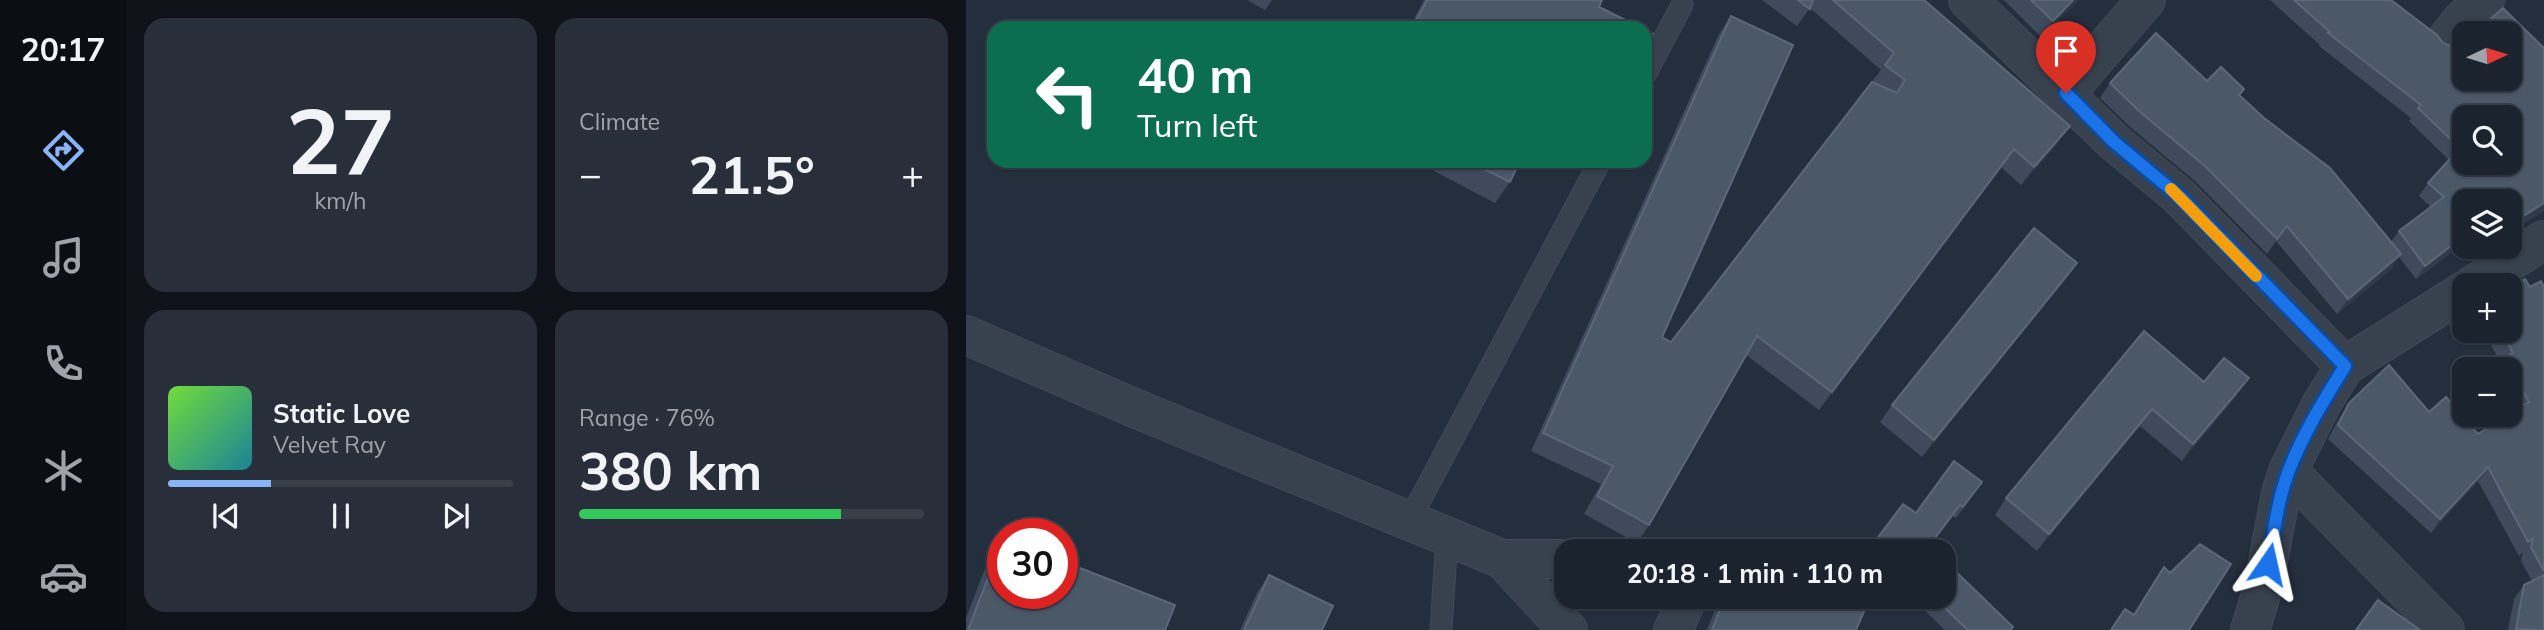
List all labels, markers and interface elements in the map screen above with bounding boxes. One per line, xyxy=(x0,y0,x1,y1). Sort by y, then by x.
pin xyxy=(2036,21,2096,93)
north arrow xyxy=(2452,21,2522,91)
map controls xyxy=(2452,21,2522,427)
text: 20:17 xyxy=(21,29,105,69)
icon: arrive xyxy=(2047,32,2085,70)
text: 40 m xyxy=(1137,44,1253,105)
icon: left xyxy=(1022,49,1113,140)
text: 27 xyxy=(286,83,395,197)
text: Turn left xyxy=(1137,105,1257,145)
button: search xyxy=(2452,105,2522,175)
text: Climate xyxy=(579,107,660,136)
icon: directions xyxy=(39,126,88,175)
text: 21.5° xyxy=(688,142,815,207)
text: − xyxy=(579,150,602,198)
text: + xyxy=(901,150,924,198)
text: km/h xyxy=(314,186,367,215)
button: layers xyxy=(2452,189,2522,259)
icon: music xyxy=(39,233,88,282)
button: + xyxy=(2452,273,2522,343)
icon: phone xyxy=(39,339,88,388)
button: − xyxy=(2452,357,2522,427)
text: Static Love xyxy=(273,397,410,430)
text: Range · 76% xyxy=(579,403,715,432)
text: Velvet Ray xyxy=(273,430,386,459)
text: 380 km xyxy=(579,438,762,503)
icon: climate xyxy=(39,446,88,495)
icon: previous xyxy=(207,497,245,535)
icon: pause xyxy=(322,497,360,535)
icon: next xyxy=(437,497,475,535)
speed limit sign: 30 xyxy=(987,518,1078,609)
position arrow xyxy=(2231,527,2305,601)
icon: car xyxy=(39,552,88,601)
text: 20:18 · 1 min · 110 m xyxy=(1627,557,1883,590)

